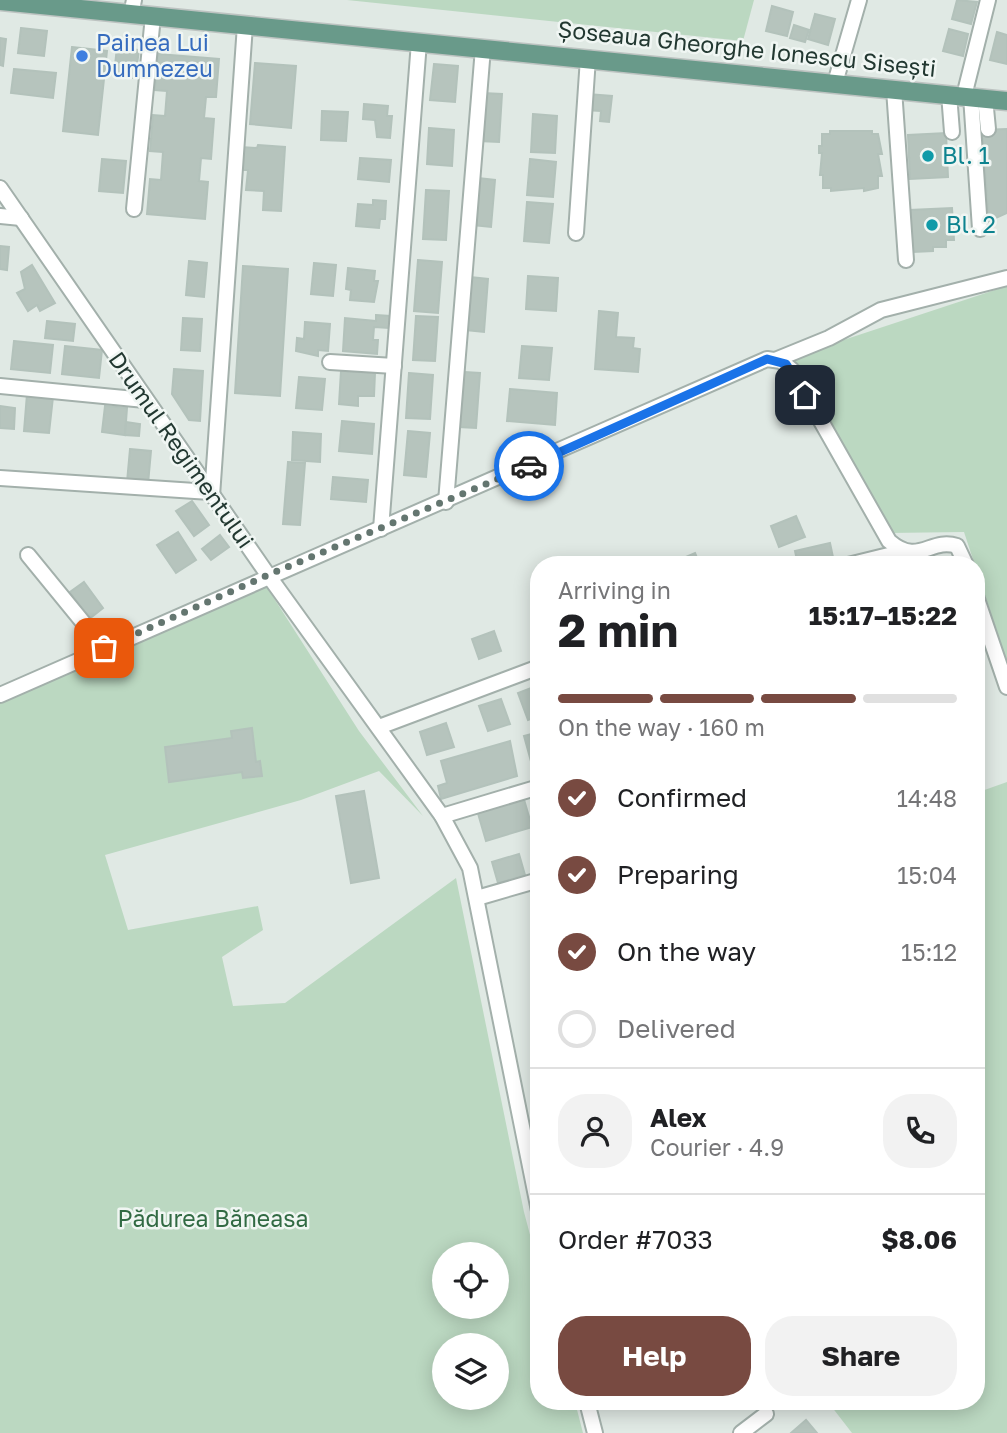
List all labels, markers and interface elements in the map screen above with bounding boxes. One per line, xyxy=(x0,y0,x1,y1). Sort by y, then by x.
street label: Șoseaua Gheorghe Ionescu Sisești xyxy=(556,14,938,83)
place label: Painea Lui Dumnezeu xyxy=(96,28,213,82)
marker: Painea Lui Dumnezeu xyxy=(74,48,90,64)
place label: Bl. 1 xyxy=(942,141,990,169)
marker: Bl. 1 xyxy=(920,148,936,164)
place label: Bl. 2 xyxy=(946,210,996,238)
marker: Bl. 2 xyxy=(924,217,940,233)
street label: Drumul Regimentului xyxy=(103,346,260,553)
pin xyxy=(775,365,835,425)
icon: home xyxy=(786,376,824,414)
courier xyxy=(494,431,564,501)
icon: car xyxy=(510,447,548,485)
text: Arriving in xyxy=(558,576,671,604)
text: 15:17–15:22 xyxy=(809,600,957,631)
text: 2 min xyxy=(558,602,678,657)
pin xyxy=(74,618,134,678)
icon: bag xyxy=(85,629,123,667)
text: On the way · 160 m xyxy=(558,713,765,741)
icon: check xyxy=(558,779,596,817)
text: Confirmed xyxy=(617,782,747,813)
text: 14:48 xyxy=(897,784,957,812)
icon: check xyxy=(558,856,596,894)
text: Preparing xyxy=(617,859,739,890)
text: 15:04 xyxy=(897,861,957,889)
icon: check xyxy=(558,933,596,971)
text: On the way xyxy=(617,936,756,967)
text: 15:12 xyxy=(901,938,957,966)
text: Delivered xyxy=(617,1013,736,1044)
button: person xyxy=(558,1094,632,1168)
button: phone xyxy=(883,1094,957,1168)
text: Alex xyxy=(650,1102,707,1133)
text: Courier · 4.9 xyxy=(650,1133,784,1161)
park label: Pădurea Băneasa xyxy=(118,1204,308,1232)
text: Order #7033 xyxy=(558,1224,713,1255)
text: $8.06 xyxy=(881,1224,957,1255)
map controls xyxy=(432,1242,509,1410)
button: locate xyxy=(432,1242,509,1319)
button: Help xyxy=(558,1316,751,1396)
button: Share xyxy=(765,1316,957,1396)
button: layers xyxy=(432,1333,509,1410)

